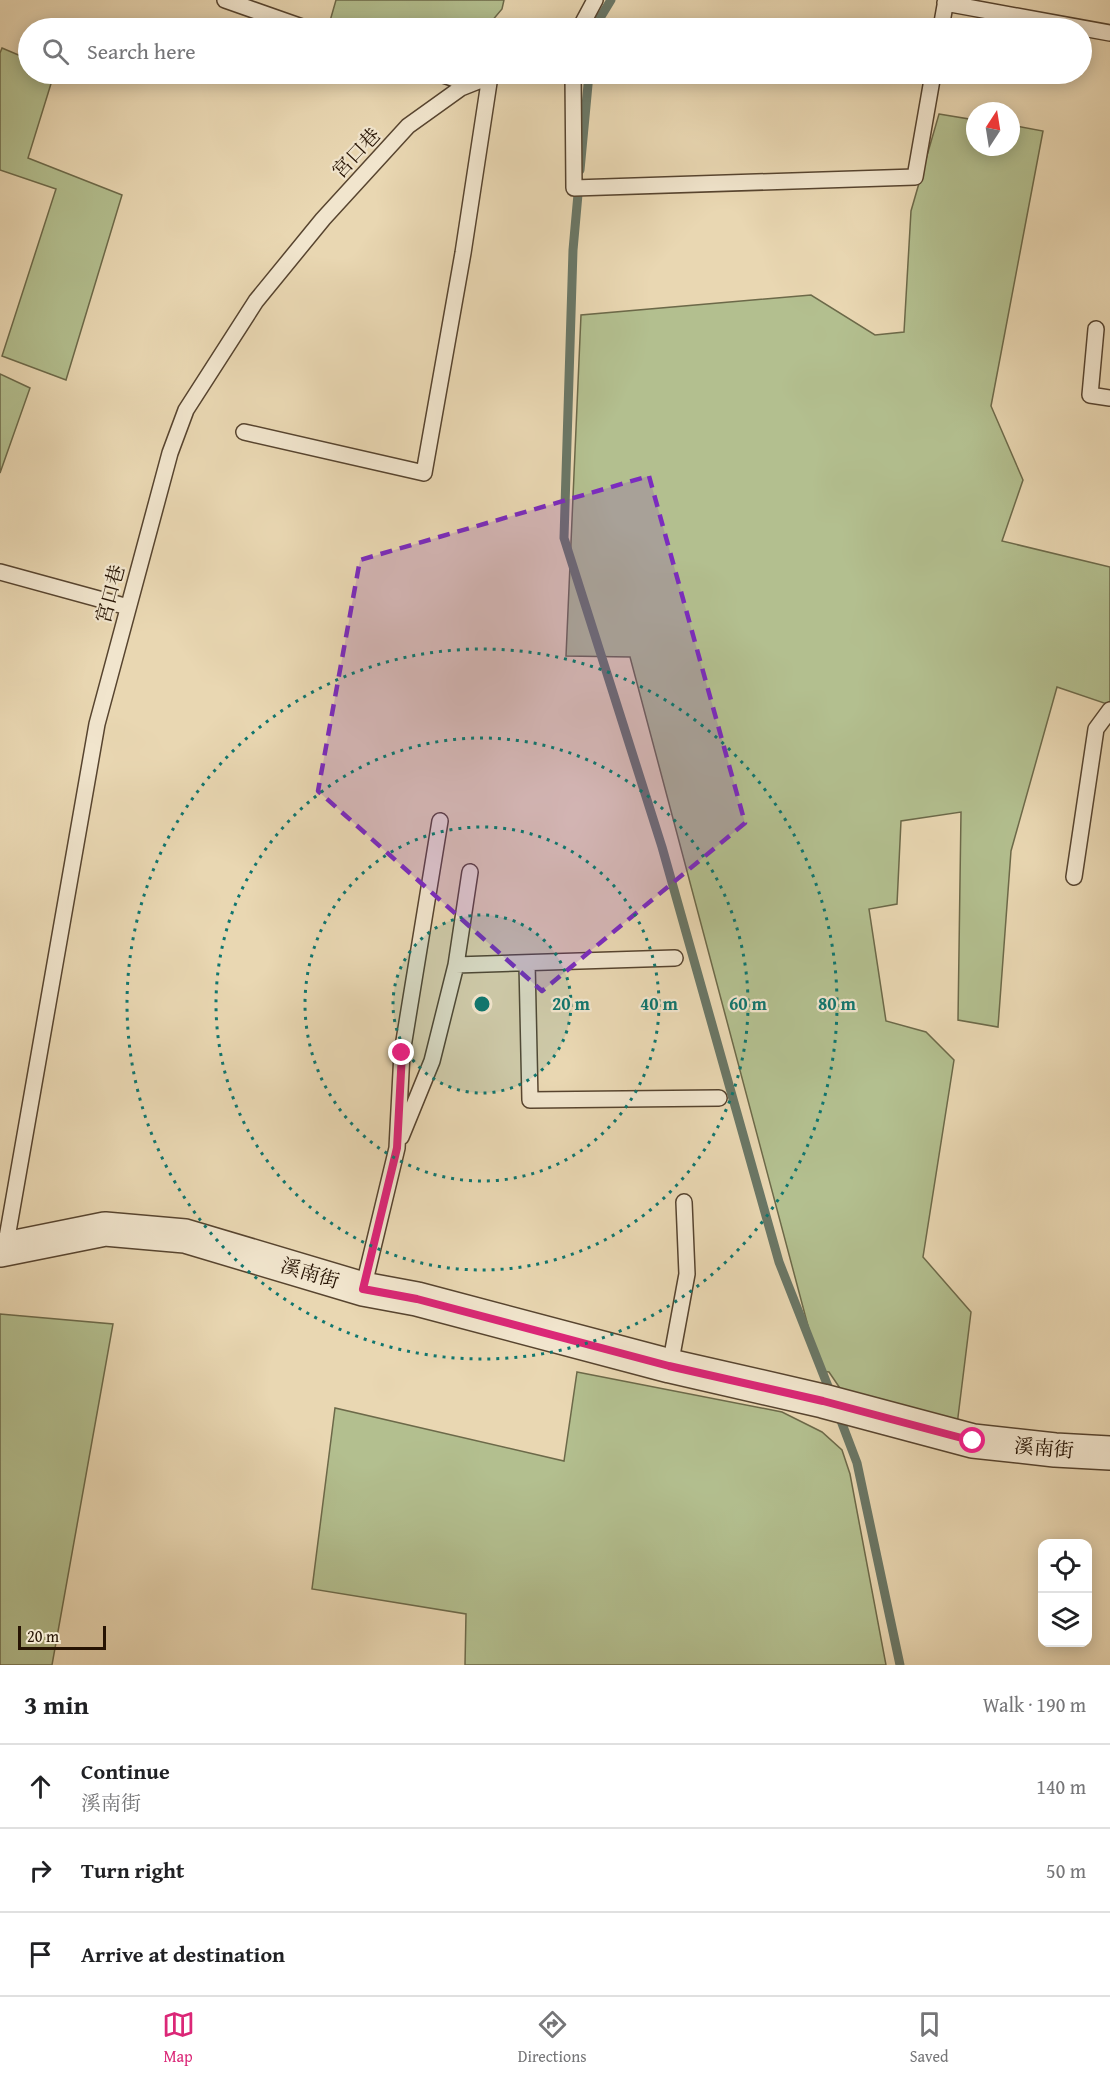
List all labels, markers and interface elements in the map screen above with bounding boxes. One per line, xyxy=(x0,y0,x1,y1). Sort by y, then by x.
search box xyxy=(18,18,1092,84)
icon: search xyxy=(39,35,72,68)
text: Search here xyxy=(87,35,196,67)
north arrow xyxy=(966,102,1020,156)
street label: 宮口巷 xyxy=(325,121,387,184)
street label: 宮口巷 xyxy=(88,561,131,627)
text: 20 m xyxy=(552,990,591,1017)
text: 40 m xyxy=(640,990,679,1017)
text: 60 m xyxy=(729,990,768,1017)
text: 80 m xyxy=(818,990,857,1017)
centre of rings xyxy=(472,994,492,1014)
route end xyxy=(388,1039,414,1065)
street label: 溪南街 xyxy=(277,1250,343,1295)
route start xyxy=(959,1427,985,1453)
street label: 溪南街 xyxy=(1013,1430,1075,1465)
map controls xyxy=(1038,1539,1092,1647)
button: locate xyxy=(1038,1539,1092,1593)
button: layers xyxy=(1038,1593,1092,1647)
scale bar xyxy=(18,1623,106,1650)
text: 20 m xyxy=(27,1624,59,1648)
text: 3 min xyxy=(24,1685,89,1724)
text: Walk · 190 m xyxy=(983,1690,1086,1719)
text: Continue xyxy=(81,1755,170,1787)
icon: ahead xyxy=(24,1770,57,1803)
text: 140 m xyxy=(1036,1772,1086,1801)
text: 溪南街 xyxy=(81,1788,141,1817)
icon: right xyxy=(24,1854,57,1887)
text: Turn right xyxy=(81,1854,184,1886)
text: 50 m xyxy=(1046,1856,1086,1885)
icon: arrive xyxy=(24,1938,57,1971)
text: Arrive at destination xyxy=(81,1938,285,1970)
tab: Map xyxy=(162,2008,195,2068)
tab: Directions xyxy=(518,2008,587,2068)
tab: Saved xyxy=(910,2008,948,2068)

